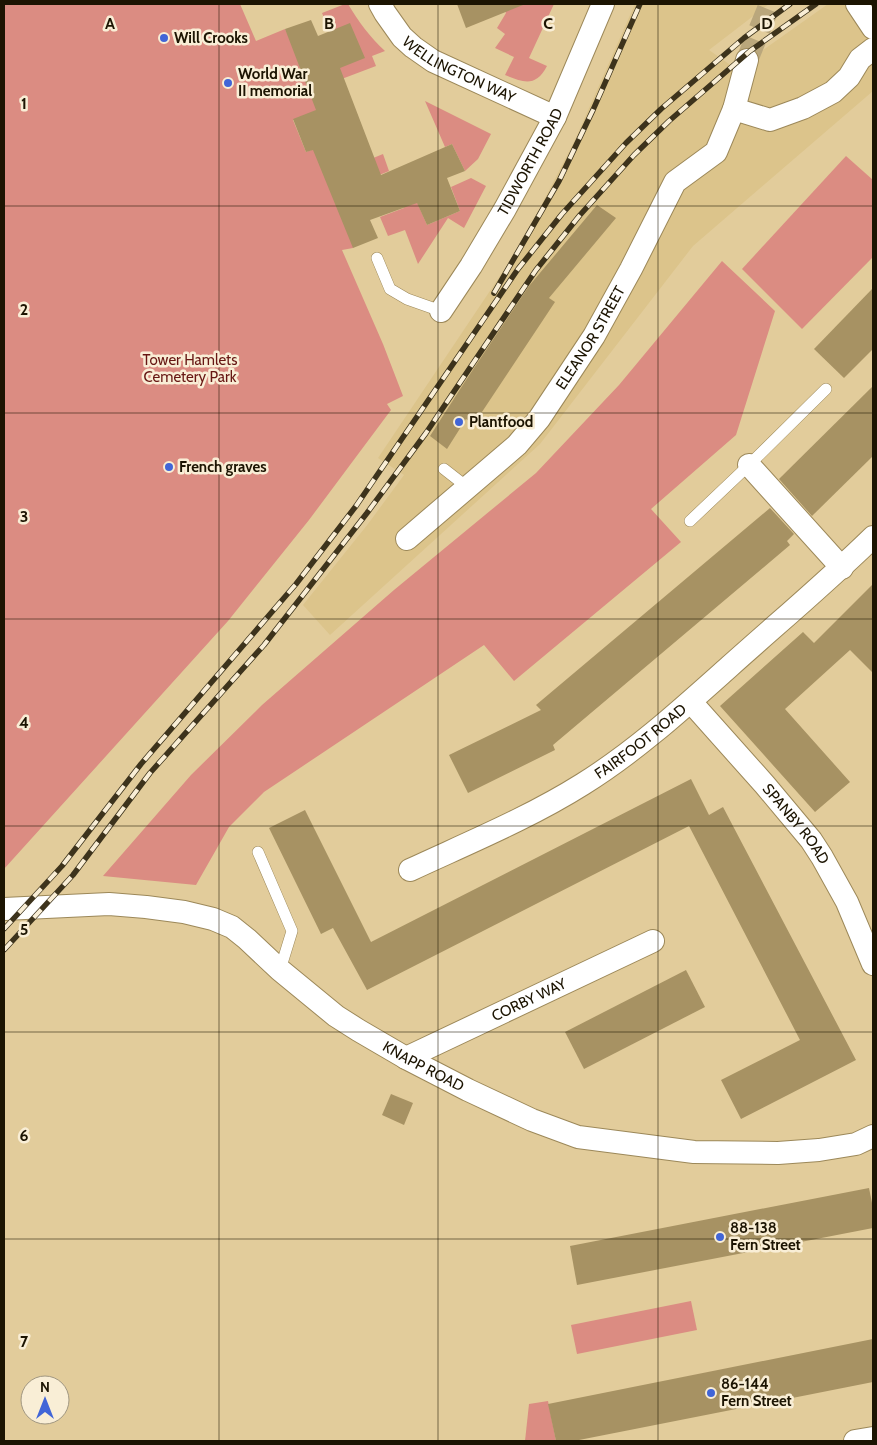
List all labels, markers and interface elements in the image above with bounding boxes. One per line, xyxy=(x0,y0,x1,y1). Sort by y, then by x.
text: A xyxy=(105,14,115,33)
text: B xyxy=(324,14,334,33)
text: C xyxy=(543,14,553,33)
text: D xyxy=(761,14,773,33)
place label: Will Crooks xyxy=(174,29,248,47)
marker: Will Crooks xyxy=(158,32,170,44)
street label: WELLINGTON WAY xyxy=(399,33,519,107)
place label: World War II memorial xyxy=(238,65,312,100)
marker: World War II memorial xyxy=(222,77,234,89)
text: 1 xyxy=(21,94,27,113)
street label: TIDWORTH ROAD xyxy=(494,105,567,219)
street label: ELEANOR STREET xyxy=(552,283,629,393)
text: 2 xyxy=(20,300,28,319)
park label: Tower Hamlets Cemetery Park xyxy=(143,351,237,386)
place label: Plantfood xyxy=(469,413,533,431)
marker: Plantfood xyxy=(453,416,465,428)
place label: French graves xyxy=(179,458,267,476)
marker: French graves xyxy=(163,461,175,473)
text: 3 xyxy=(20,507,28,526)
street label: FAIRFOOT ROAD xyxy=(591,700,690,783)
text: 4 xyxy=(19,713,29,732)
street label: SPANBY ROAD xyxy=(759,780,833,867)
text: 5 xyxy=(20,920,28,939)
street label: CORBY WAY xyxy=(489,974,570,1025)
street label: KNAPP ROAD xyxy=(380,1037,467,1095)
text: 6 xyxy=(20,1126,29,1145)
place label: 88-138 Fern Street xyxy=(730,1219,801,1254)
marker: 88-138 Fern Street xyxy=(714,1231,726,1243)
text: 7 xyxy=(20,1332,29,1351)
north arrow xyxy=(20,1375,70,1425)
place label: 86-144 Fern Street xyxy=(721,1375,792,1410)
text: N xyxy=(40,1378,50,1396)
marker: 86-144 Fern Street xyxy=(705,1387,717,1399)

